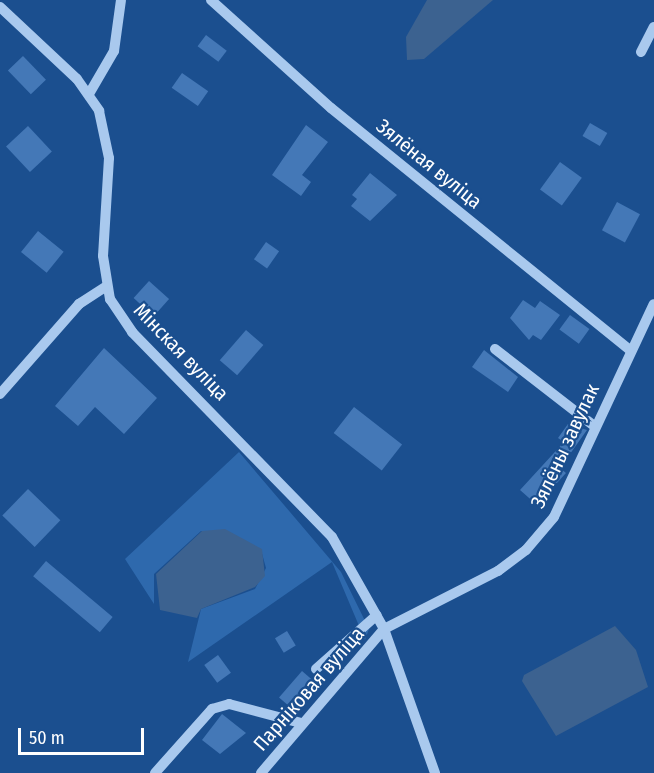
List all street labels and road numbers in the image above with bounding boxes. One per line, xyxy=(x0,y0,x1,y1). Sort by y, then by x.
street label: Зялёная вуліца xyxy=(371,114,487,214)
street label: Мінская вуліца xyxy=(129,298,233,406)
street label: Зялёны завулак xyxy=(526,380,604,512)
street label: Парніковая вуліца xyxy=(249,622,369,756)

